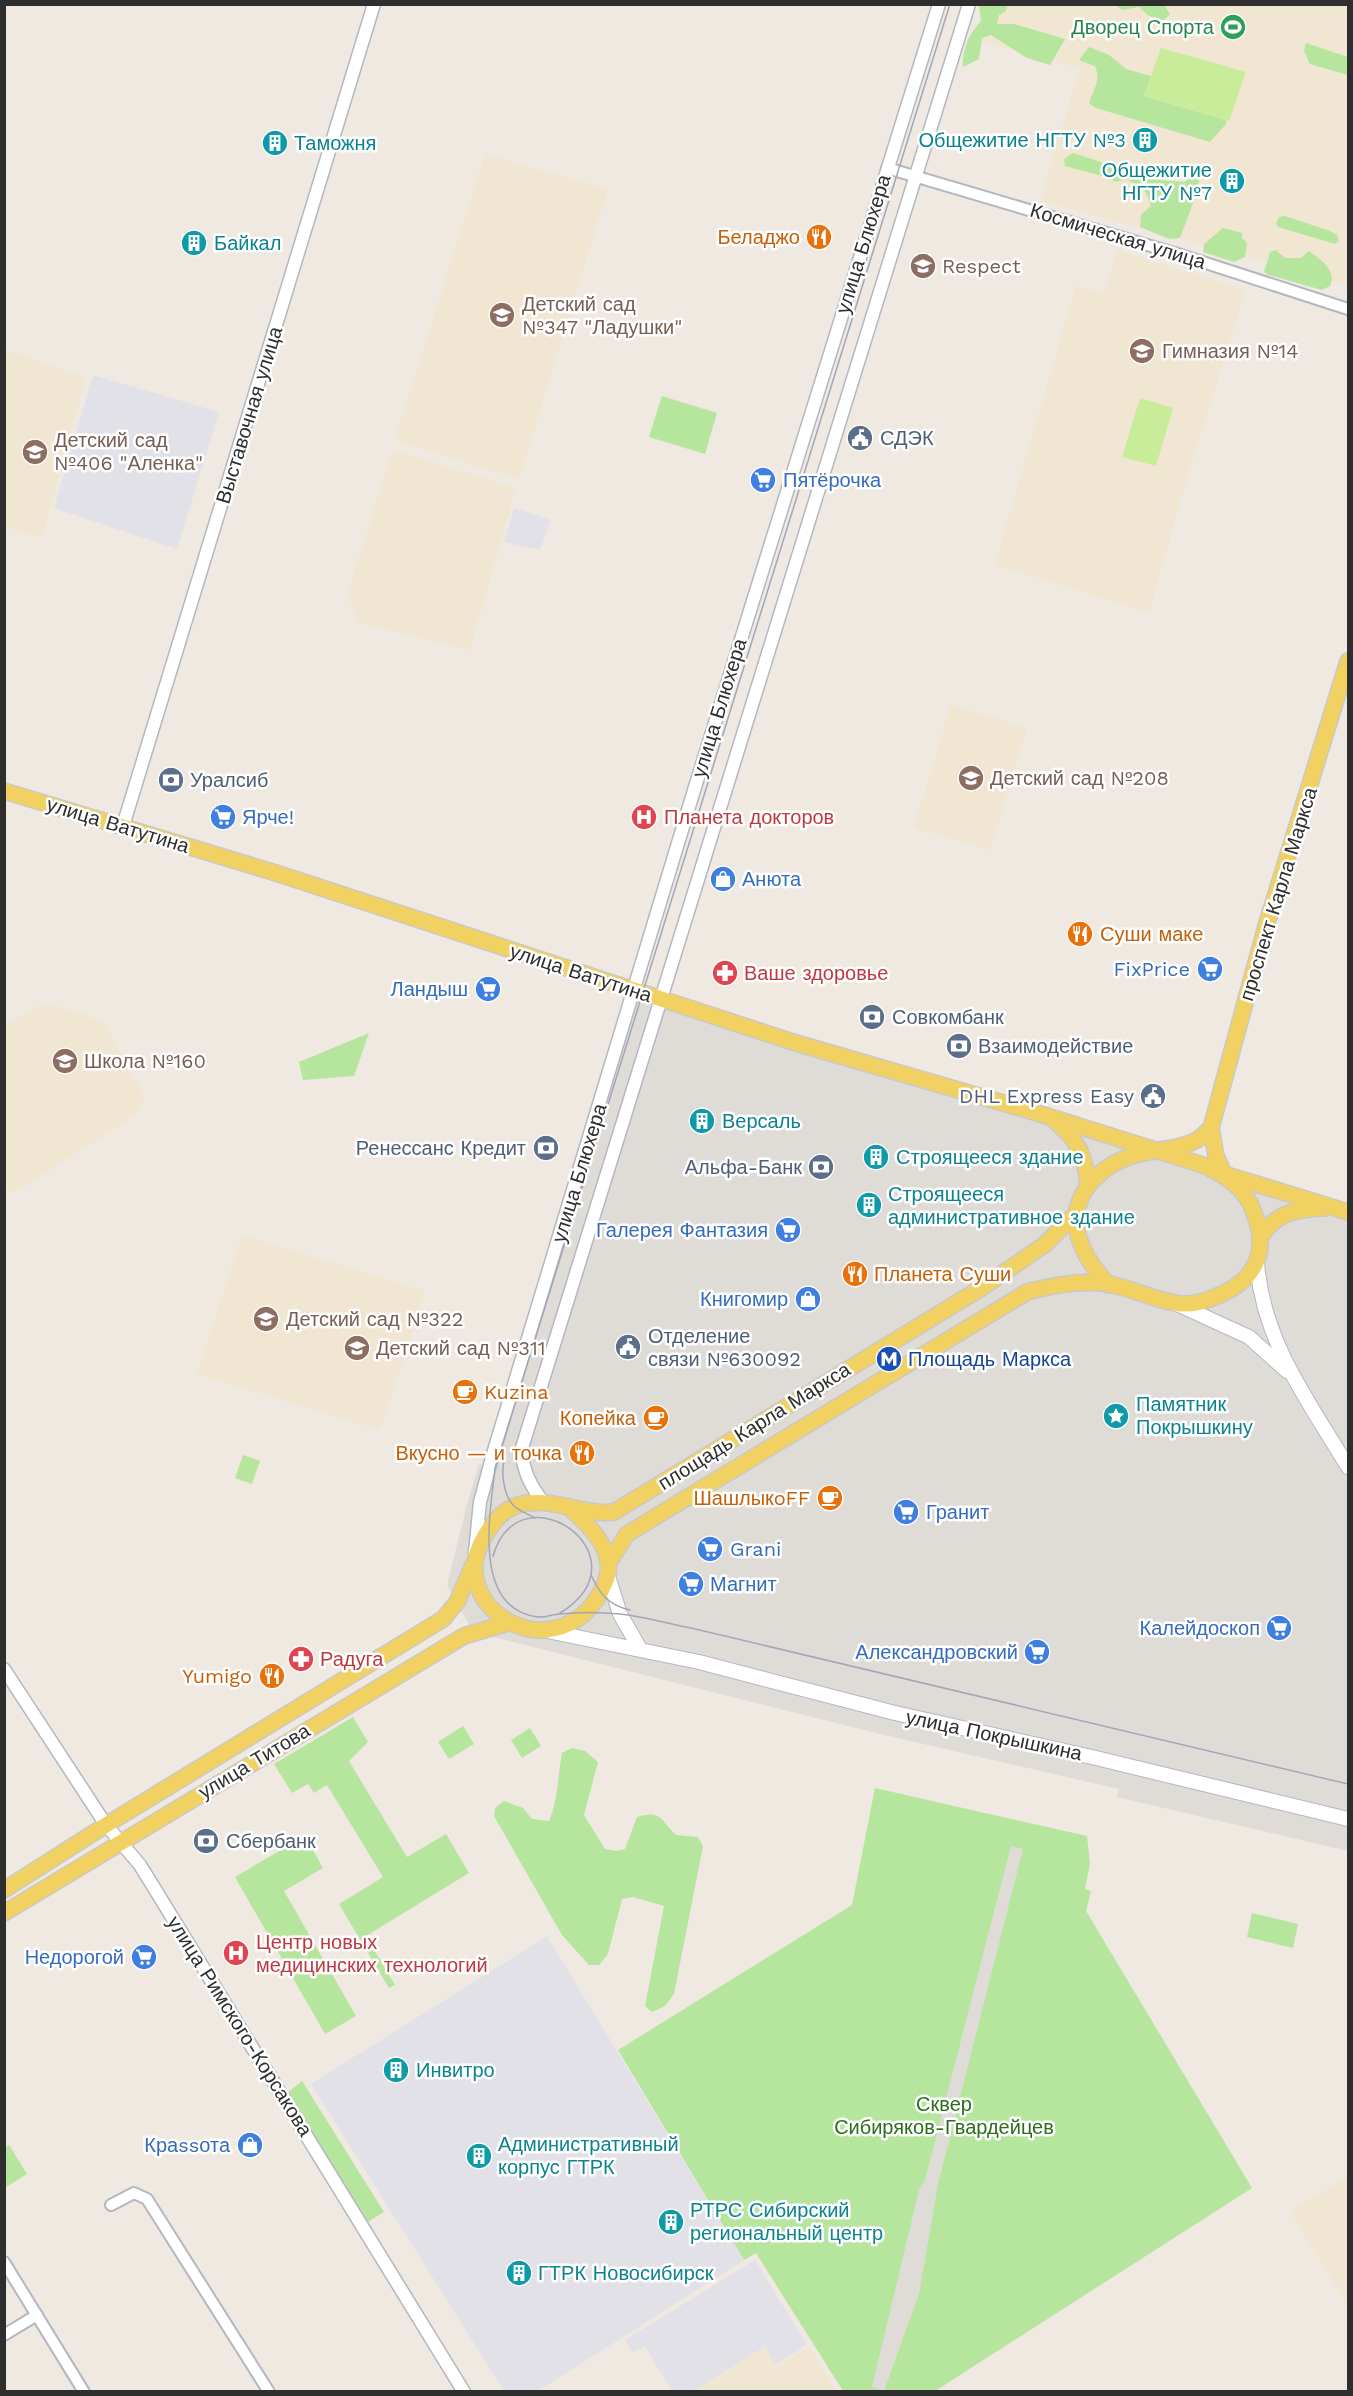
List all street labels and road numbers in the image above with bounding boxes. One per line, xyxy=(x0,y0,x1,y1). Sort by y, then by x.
street label: улица Блюхера xyxy=(830,171,896,317)
street label: Космическая улица xyxy=(1027,198,1209,274)
street label: Выставочная улица xyxy=(211,323,288,507)
street label: улица Блюхера xyxy=(686,635,752,781)
street label: проспект Карла Маркса xyxy=(1234,783,1322,1004)
street label: улица Ватутина xyxy=(44,792,193,858)
street label: улица Ватутина xyxy=(507,939,656,1008)
street label: улица Блюхера xyxy=(546,1100,612,1246)
street label: площадь Карла Маркса xyxy=(653,1356,855,1495)
street label: улица Покрышкина xyxy=(904,1705,1085,1766)
street label: улица Титова xyxy=(194,1718,315,1804)
street label: улица Римского-Корсакова xyxy=(162,1912,318,2141)

